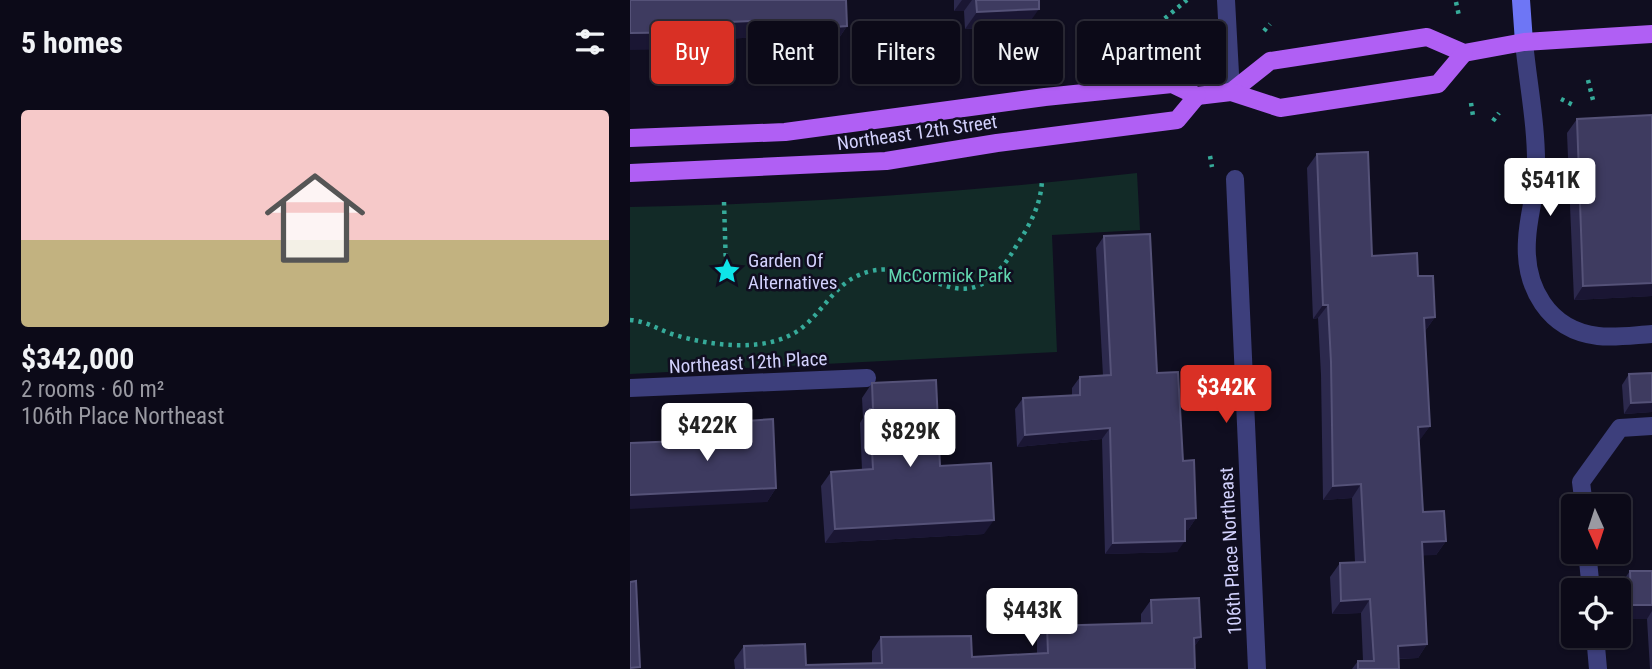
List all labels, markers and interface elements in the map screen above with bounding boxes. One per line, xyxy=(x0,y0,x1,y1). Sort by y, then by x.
chip: Buy xyxy=(651,21,734,84)
chip: Rent xyxy=(748,21,838,84)
chip: Filters xyxy=(852,21,960,84)
chip: New xyxy=(974,21,1063,84)
chip: Apartment xyxy=(1077,21,1226,84)
icon: filters xyxy=(571,23,609,61)
text: 5 homes xyxy=(21,25,123,60)
street label: Northeast 12th Street xyxy=(836,110,999,155)
icon: home xyxy=(252,155,378,281)
pin: $541K xyxy=(1501,158,1599,218)
text: $541K xyxy=(1520,167,1580,194)
place label: Garden Of Alternatives xyxy=(748,249,838,294)
place icon: Garden Of Alternatives xyxy=(712,256,742,286)
park label: McCormick Park xyxy=(888,264,1012,287)
text: $342,000 xyxy=(21,341,134,376)
street label: Northeast 12th Place xyxy=(668,347,828,378)
pin: $342K xyxy=(1177,366,1275,425)
text: $342K xyxy=(1196,374,1256,401)
text: 2 rooms · 60 m² xyxy=(21,376,164,403)
text: 106th Place Northeast xyxy=(21,403,224,430)
pin: $422K xyxy=(658,404,756,463)
pin: $829K xyxy=(861,410,959,469)
text: $422K xyxy=(677,412,737,439)
text: $829K xyxy=(880,418,940,445)
street label: 106th Place Northeast xyxy=(1215,466,1246,635)
north arrow xyxy=(1561,494,1631,564)
map controls xyxy=(1561,494,1631,648)
button: locate xyxy=(1561,578,1631,648)
pin: $443K xyxy=(983,588,1081,648)
text: $443K xyxy=(1002,597,1062,624)

